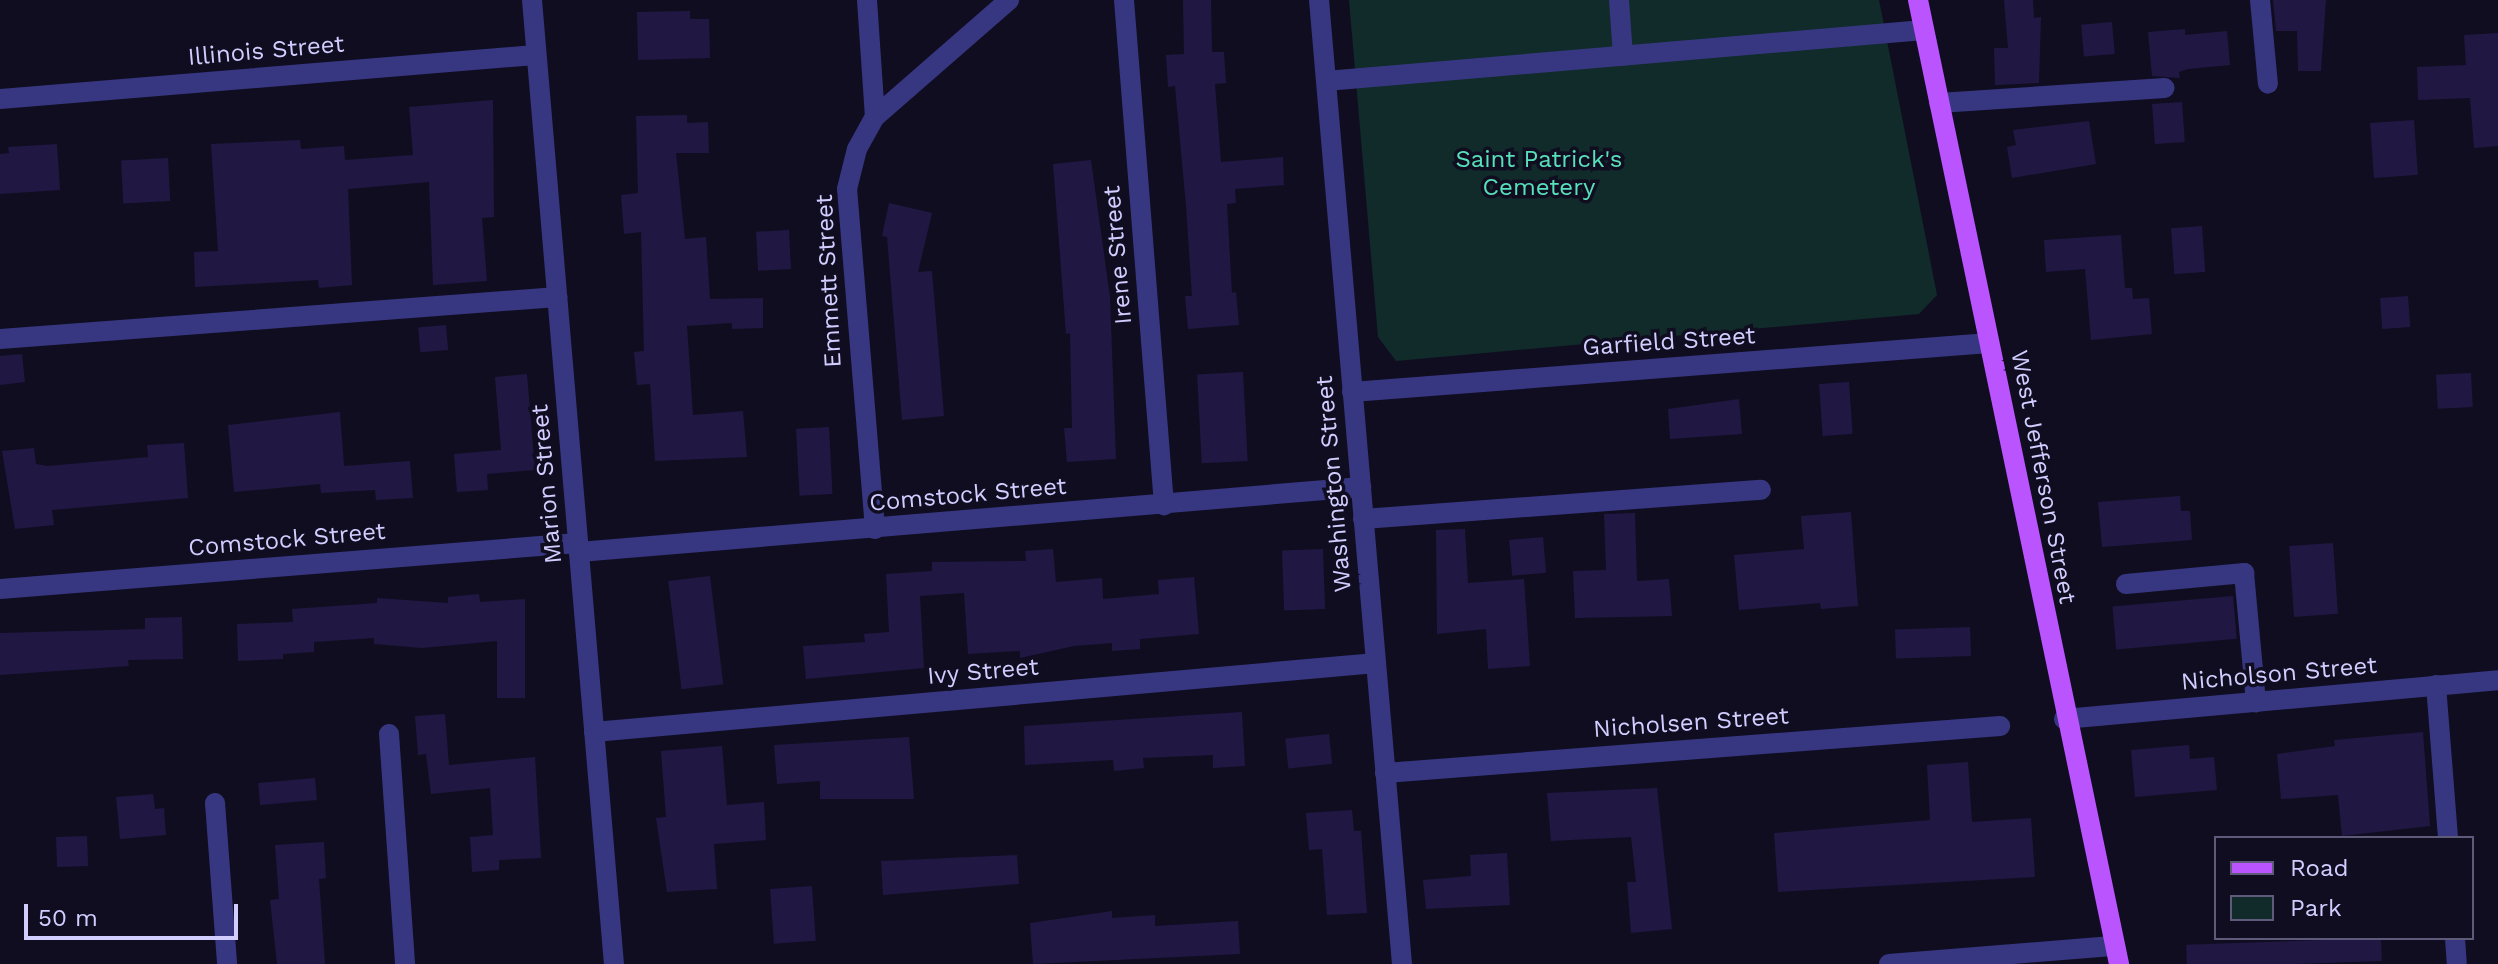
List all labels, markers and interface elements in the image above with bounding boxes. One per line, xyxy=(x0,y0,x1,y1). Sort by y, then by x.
street label: Illinois Street xyxy=(187,30,345,72)
park label: Saint Patrick's Cemetery xyxy=(1455,146,1623,202)
street label: Irene Street xyxy=(1098,184,1138,326)
street label: Emmett Street xyxy=(810,194,848,368)
street label: Garfield Street xyxy=(1582,322,1756,362)
street label: West Jefferson Street xyxy=(2004,348,2082,606)
street label: Washington Street xyxy=(1310,375,1358,593)
street label: Marion Street xyxy=(526,403,568,565)
street label: Comstock Street xyxy=(868,472,1068,518)
street label: Comstock Street xyxy=(187,517,387,563)
street label: Nicholson Street xyxy=(2180,651,2378,697)
street label: Ivy Street xyxy=(926,653,1040,691)
street label: Nicholsen Street xyxy=(1592,702,1790,744)
legend xyxy=(2214,836,2474,940)
text: Road xyxy=(2290,854,2349,882)
scale bar xyxy=(28,888,242,938)
text: Park xyxy=(2290,894,2342,922)
text: 50 m xyxy=(38,904,98,932)

